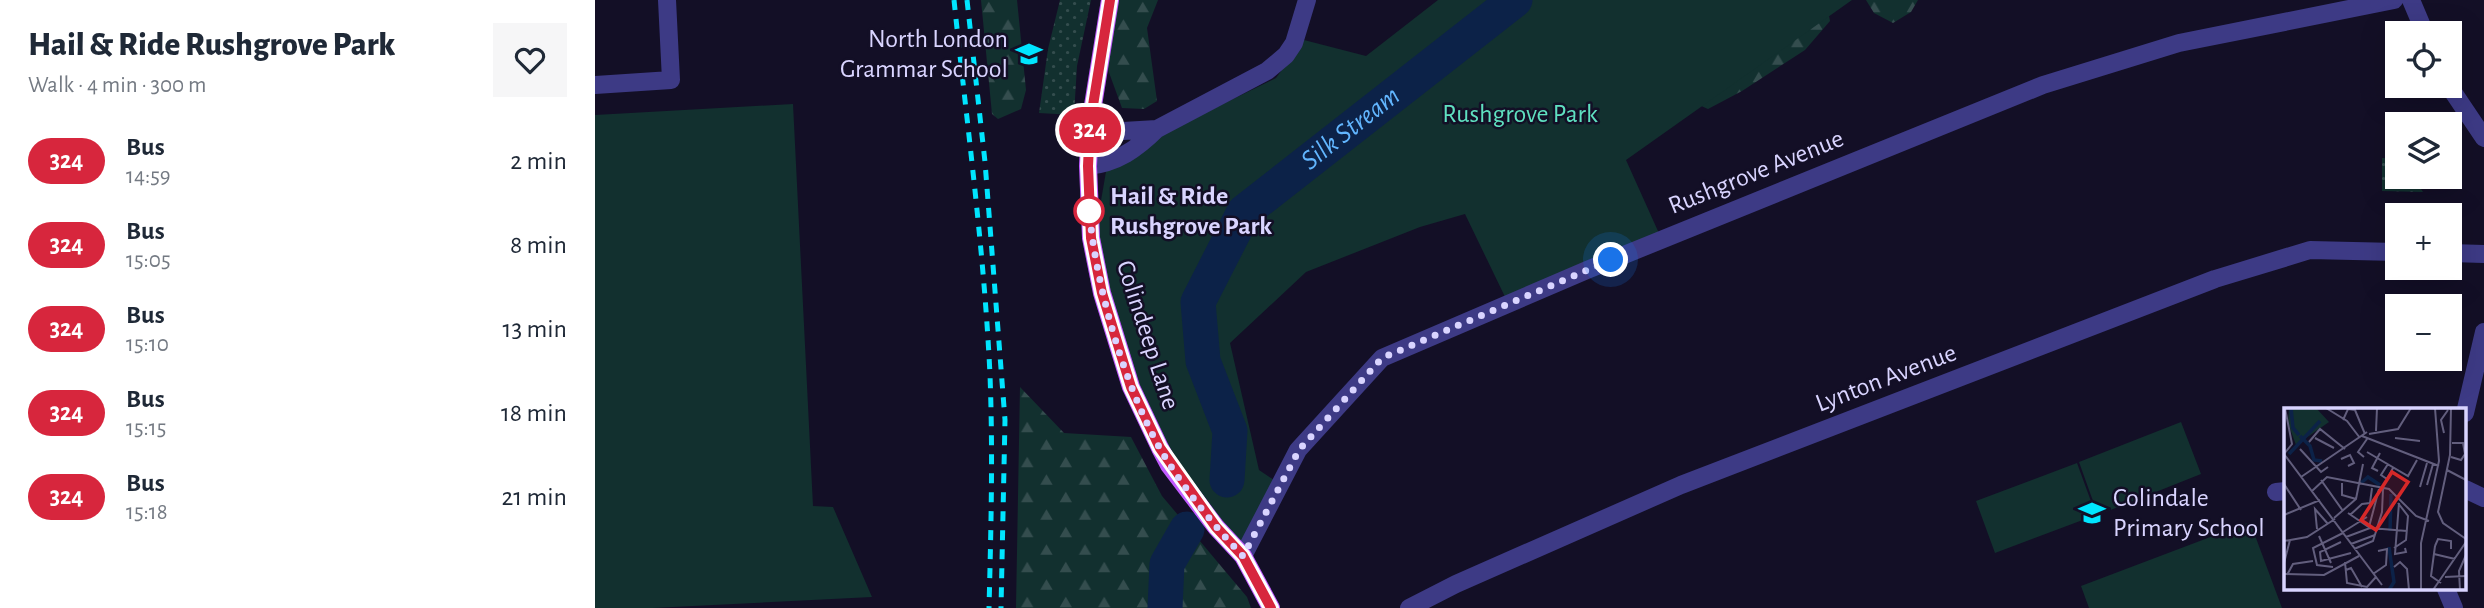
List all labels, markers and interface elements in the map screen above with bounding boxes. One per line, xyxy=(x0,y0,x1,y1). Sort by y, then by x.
map controls xyxy=(2385,21,2462,371)
button: locate xyxy=(2385,21,2462,98)
button: heart xyxy=(493,23,567,97)
place label: North London Grammar School xyxy=(840,26,1008,82)
text: Hail & Ride Rushgrove Park xyxy=(28,29,395,62)
school or university icon: North London Grammar School xyxy=(1014,39,1044,69)
text: Walk · 4 min · 300 m xyxy=(28,74,206,97)
water label: Silk Stream xyxy=(1296,81,1405,175)
park label: Rushgrove Park xyxy=(1442,101,1598,127)
line badge: 324 xyxy=(1050,107,1130,153)
button: layers xyxy=(2385,112,2462,189)
text: 324 xyxy=(1073,118,1107,142)
street label: Rushgrove Avenue xyxy=(1665,125,1847,219)
text: Bus xyxy=(126,134,165,160)
text: 2 min xyxy=(510,148,567,174)
text: 324 xyxy=(50,149,83,173)
text: 14:59 xyxy=(126,165,171,188)
place label: Hail & Ride Rushgrove Park xyxy=(1110,183,1272,239)
marker: Hail & Ride Rushgrove Park xyxy=(1074,196,1104,226)
button: + xyxy=(2385,203,2462,280)
text: Bus xyxy=(126,218,165,244)
text: 8 min xyxy=(510,232,567,258)
text: 324 xyxy=(50,233,83,257)
your location xyxy=(1593,242,1628,277)
text: 15:05 xyxy=(126,249,171,272)
street label: Colindeep Lane xyxy=(1112,257,1184,413)
button: − xyxy=(2385,294,2462,371)
text: Bus xyxy=(126,302,165,328)
text: 13 min xyxy=(503,316,567,342)
text: 324 xyxy=(50,317,83,341)
text: 15:10 xyxy=(126,333,169,356)
street label: Lynton Avenue xyxy=(1812,339,1960,417)
text: Bus xyxy=(126,386,165,412)
text: 18 min xyxy=(501,400,567,426)
text: 324 xyxy=(50,401,83,425)
inset map xyxy=(2284,408,2466,590)
text: 15:15 xyxy=(126,417,166,440)
text: Bus xyxy=(126,470,165,496)
text: 21 min xyxy=(501,484,567,510)
text: 324 xyxy=(50,485,83,509)
place label: Colindale Primary School xyxy=(2113,485,2265,541)
school or university icon: Colindale Primary School xyxy=(2077,498,2107,528)
text: 15:18 xyxy=(126,501,168,524)

